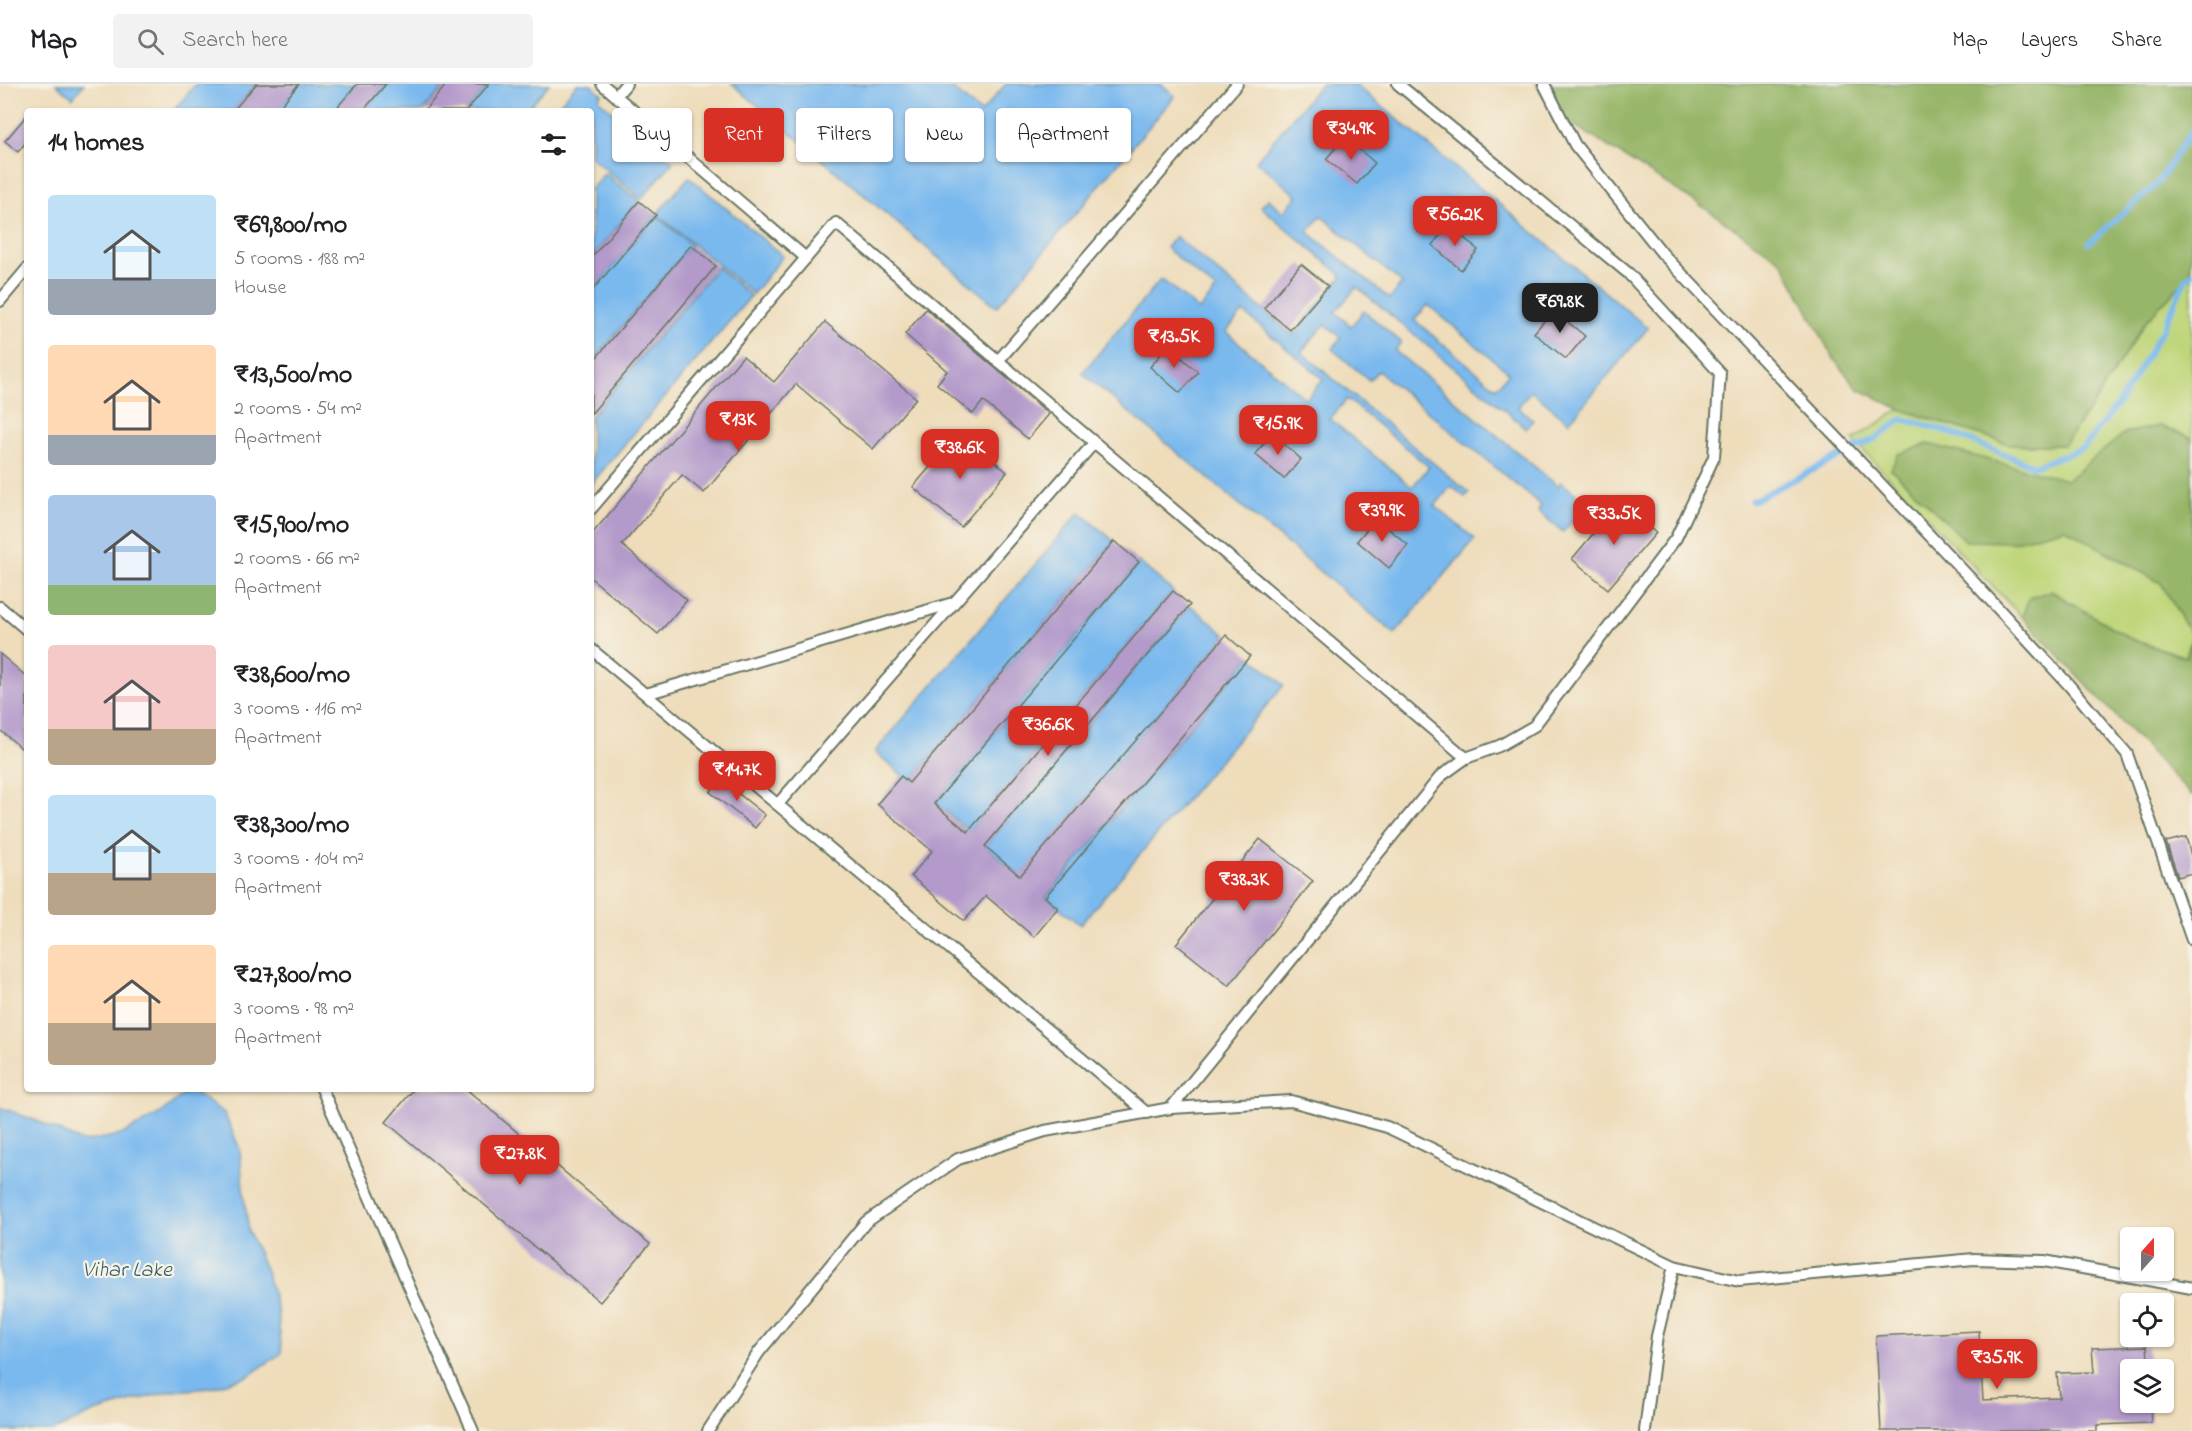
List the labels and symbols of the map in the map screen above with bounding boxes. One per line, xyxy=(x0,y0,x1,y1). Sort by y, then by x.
pin: ₹34.9K xyxy=(1302,110,1400,161)
pin: ₹56.2K xyxy=(1406,196,1504,247)
pin: ₹69.8K xyxy=(1511,283,1609,334)
pin: ₹13.5K xyxy=(1125,318,1223,369)
pin: ₹13K xyxy=(702,401,774,452)
pin: ₹15.9K xyxy=(1229,405,1327,456)
pin: ₹38.6K xyxy=(911,429,1009,480)
pin: ₹39.9K xyxy=(1333,492,1431,543)
pin: ₹33.5K xyxy=(1565,495,1663,546)
pin: ₹36.6K xyxy=(999,706,1097,757)
pin: ₹14.7K xyxy=(688,751,786,802)
pin: ₹38.3K xyxy=(1195,861,1293,912)
pin: ₹27.8K xyxy=(471,1135,569,1186)
north arrow xyxy=(2120,1227,2174,1281)
water label: Vihar Lake xyxy=(82,1255,173,1287)
pin: ₹35.9K xyxy=(1948,1339,2046,1390)

